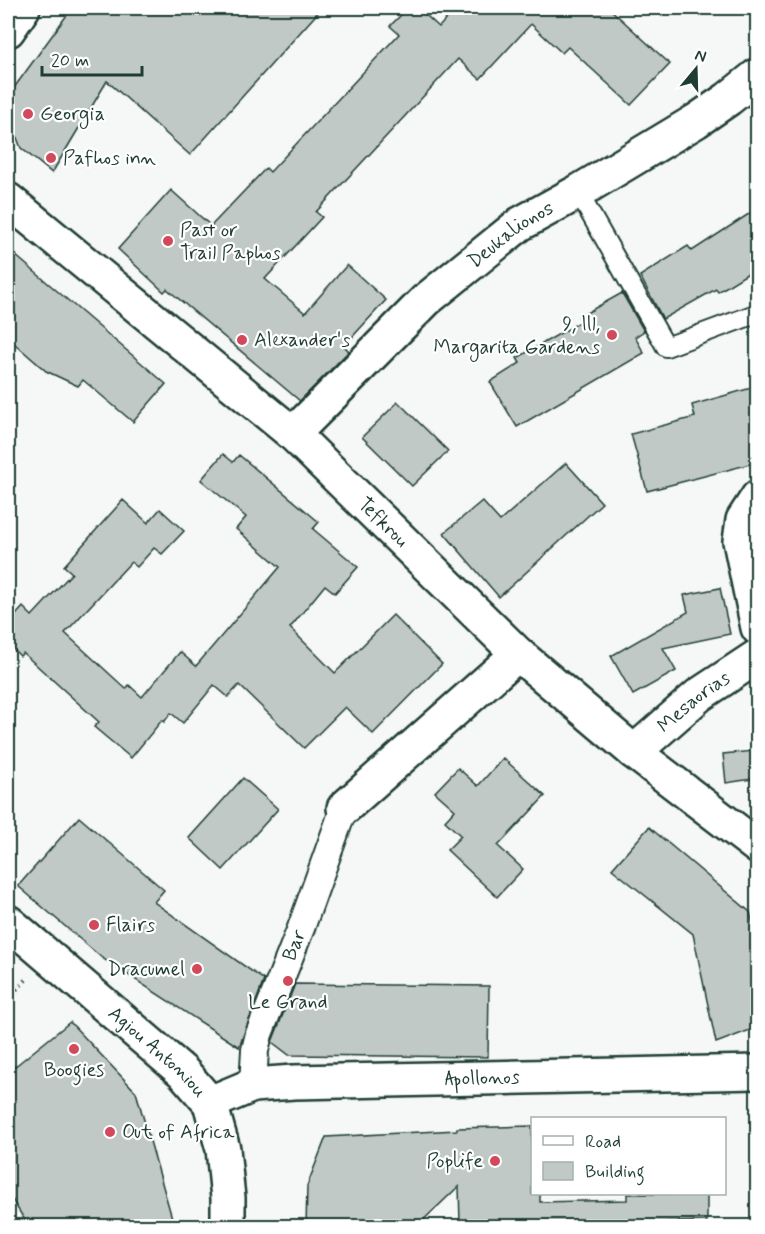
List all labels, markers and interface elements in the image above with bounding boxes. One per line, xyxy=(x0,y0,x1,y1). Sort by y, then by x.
scale bar xyxy=(42,39,142,77)
north arrow xyxy=(666,39,726,99)
text: N xyxy=(692,45,709,68)
text: 20 m xyxy=(51,49,89,73)
place label: Georgia xyxy=(40,101,105,129)
marker: Georgia xyxy=(21,107,35,121)
place label: Pafhos inn xyxy=(63,145,156,172)
marker: Pafhos inn xyxy=(44,151,58,165)
street label: Deukalionos xyxy=(462,195,558,275)
place label: Past or Trail Paphos xyxy=(180,217,281,267)
marker: Past or Trail Paphos xyxy=(161,234,175,248)
place label: 9, lll, Margarita Gardens xyxy=(433,311,600,362)
place label: Alexander's xyxy=(254,327,350,354)
marker: 9, lll, Margarita Gardens xyxy=(605,328,619,342)
marker: Alexander's xyxy=(235,333,249,347)
street label: Tefkrou xyxy=(352,491,415,553)
street label: Mesaorias xyxy=(651,664,736,739)
place label: Flairs xyxy=(106,912,155,939)
marker: Flairs xyxy=(87,918,101,932)
street label: Bar xyxy=(276,925,313,965)
place label: Dracumel xyxy=(108,956,185,983)
marker: Dracumel xyxy=(190,962,204,976)
marker: Le Grand xyxy=(281,974,295,988)
place label: Le Grand xyxy=(248,989,328,1016)
street label: Agiou Antoniou xyxy=(102,1000,213,1103)
marker: Boogies xyxy=(67,1042,81,1056)
place label: Boogies xyxy=(44,1057,104,1086)
street label: Apollonos xyxy=(444,1064,520,1093)
legend xyxy=(531,1117,726,1195)
place label: Out of Africa xyxy=(122,1119,236,1146)
marker: Out of Africa xyxy=(103,1125,117,1139)
text: Road xyxy=(585,1130,621,1154)
place label: Poplife xyxy=(426,1148,483,1175)
marker: Poplife xyxy=(488,1154,502,1168)
text: Building xyxy=(585,1160,645,1186)

